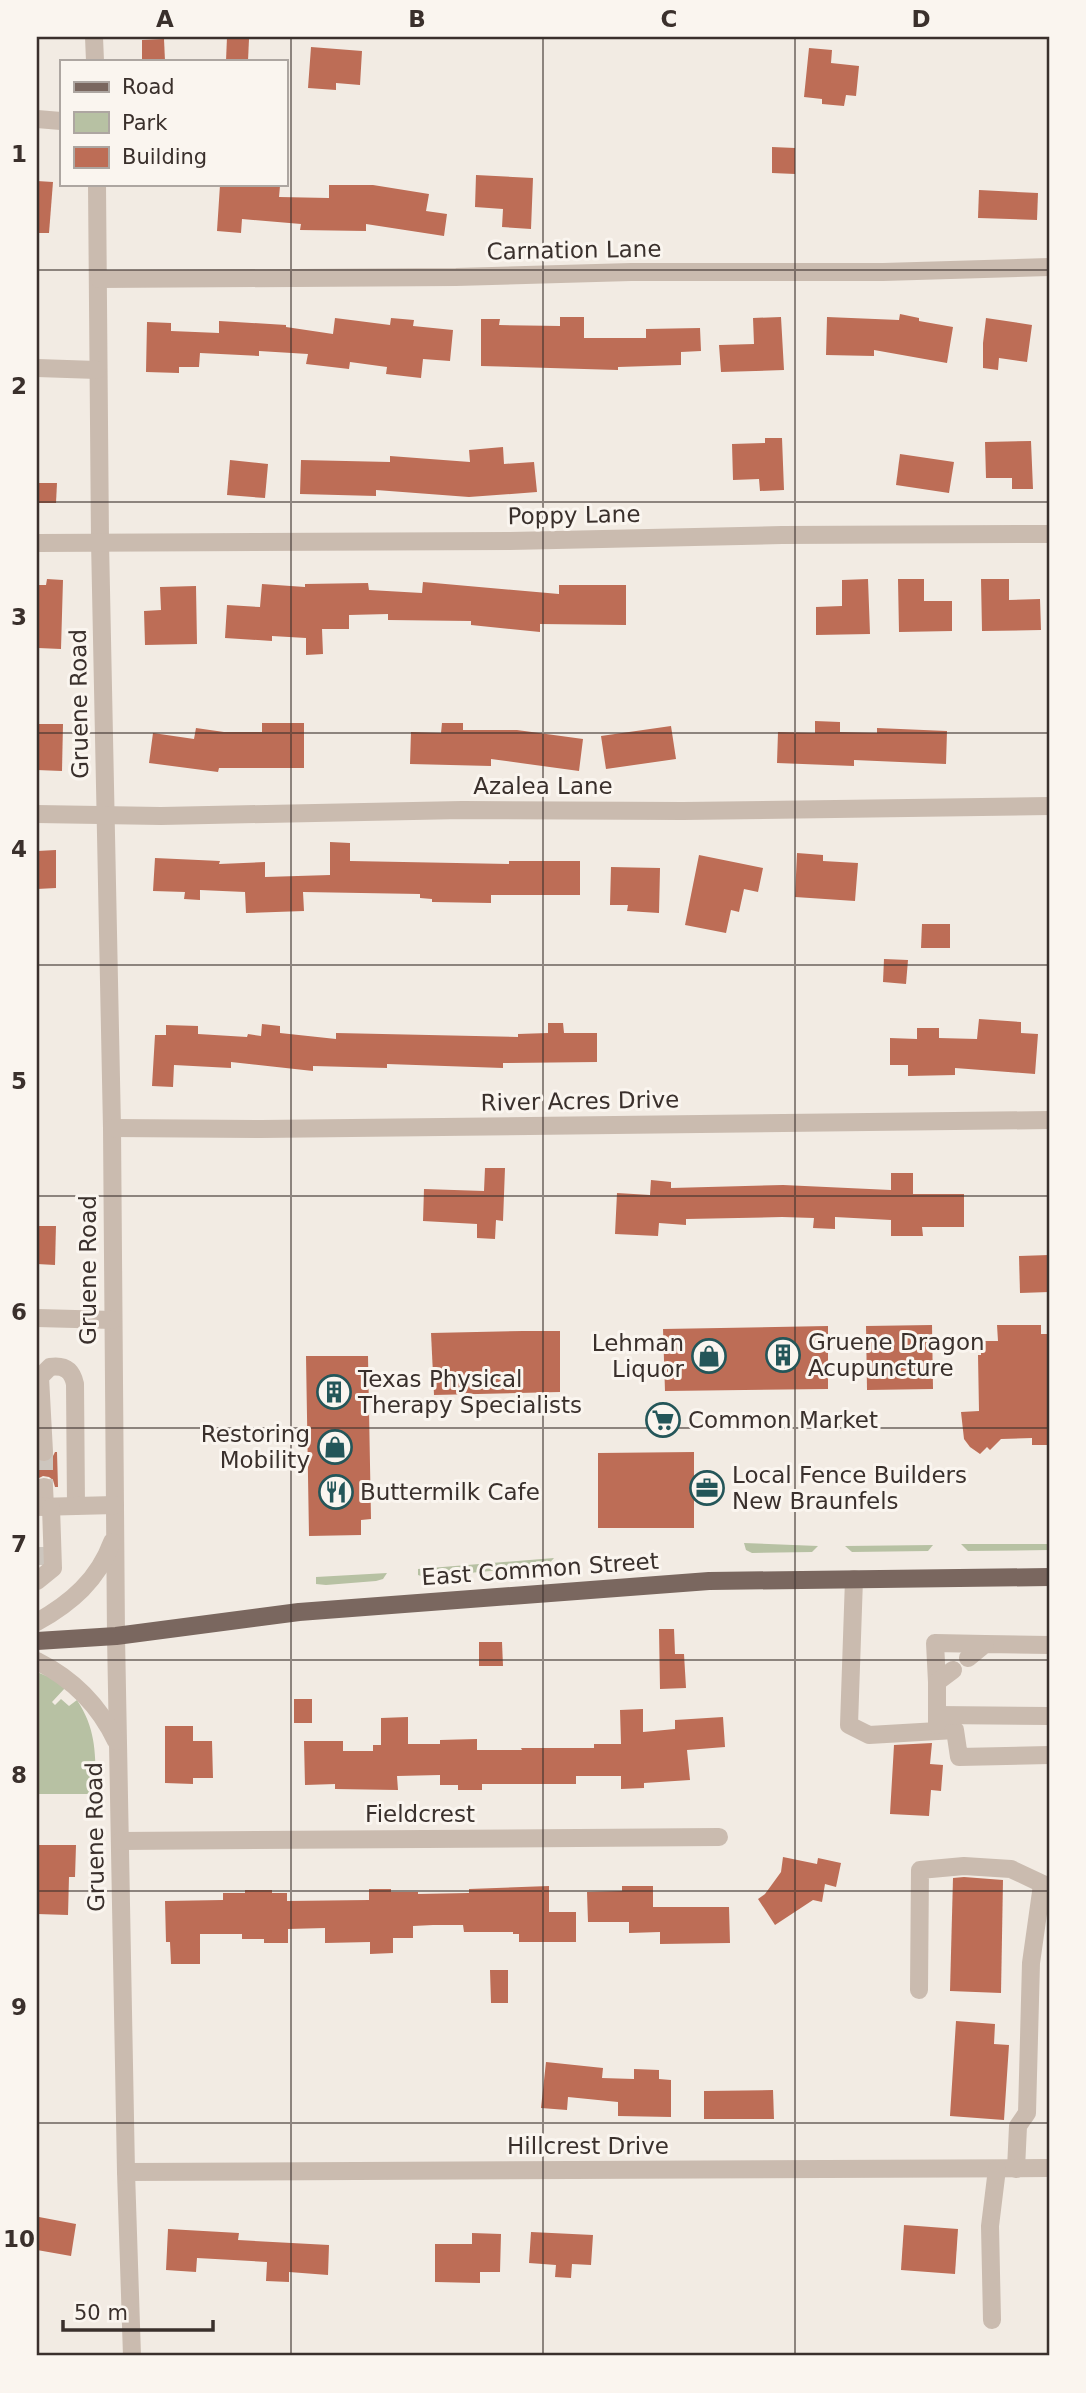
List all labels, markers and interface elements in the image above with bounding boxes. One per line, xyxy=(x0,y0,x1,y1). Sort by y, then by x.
text: A xyxy=(156,6,174,32)
text: B xyxy=(408,6,426,32)
text: C xyxy=(661,6,677,32)
text: D xyxy=(911,6,931,32)
legend xyxy=(60,60,287,186)
text: Road xyxy=(122,75,175,99)
text: Park xyxy=(122,111,168,135)
text: 1 xyxy=(11,141,27,167)
text: Building xyxy=(122,145,207,169)
street label: Carnation Lane xyxy=(486,235,662,265)
text: 2 xyxy=(11,373,27,399)
street label: Poppy Lane xyxy=(507,501,641,529)
text: 3 xyxy=(11,604,27,630)
street label: Gruene Road xyxy=(65,629,93,779)
street label: Azalea Lane xyxy=(473,773,613,799)
text: 4 xyxy=(11,836,27,862)
text: 5 xyxy=(11,1068,27,1094)
street label: River Acres Drive xyxy=(480,1086,680,1116)
street label: Gruene Road xyxy=(75,1195,101,1345)
text: 6 xyxy=(11,1299,27,1325)
place label: Gruene Dragon Acupuncture xyxy=(808,1329,985,1381)
place label: Lehman Liquor xyxy=(592,1330,685,1382)
building icon: Gruene Dragon Acupuncture xyxy=(764,1336,802,1374)
shop icon: Lehman Liquor xyxy=(690,1337,728,1375)
place label: Texas Physical Therapy Specialists xyxy=(357,1366,582,1418)
building icon: Texas Physical Therapy Specialists xyxy=(315,1373,353,1411)
supermarket icon: Common Market xyxy=(644,1401,682,1439)
place label: Common Market xyxy=(688,1407,878,1433)
place label: Restoring Mobility xyxy=(201,1421,310,1473)
shop icon: Restoring Mobility xyxy=(316,1428,354,1466)
place label: Local Fence Builders New Braunfels xyxy=(732,1462,967,1514)
office icon: Local Fence Builders New Braunfels xyxy=(688,1469,726,1507)
restaurant icon: Buttermilk Cafe xyxy=(317,1473,355,1511)
place label: Buttermilk Cafe xyxy=(360,1479,540,1505)
text: 7 xyxy=(11,1531,27,1557)
street label: East Common Street xyxy=(421,1548,659,1590)
text: 8 xyxy=(11,1762,27,1788)
street label: Gruene Road xyxy=(81,1762,109,1912)
street label: Fieldcrest xyxy=(365,1801,475,1827)
text: 9 xyxy=(11,1994,27,2020)
street label: Hillcrest Drive xyxy=(507,2133,669,2159)
text: 10 xyxy=(3,2226,35,2252)
scale bar xyxy=(63,2288,214,2332)
text: 50 m xyxy=(74,2301,128,2325)

